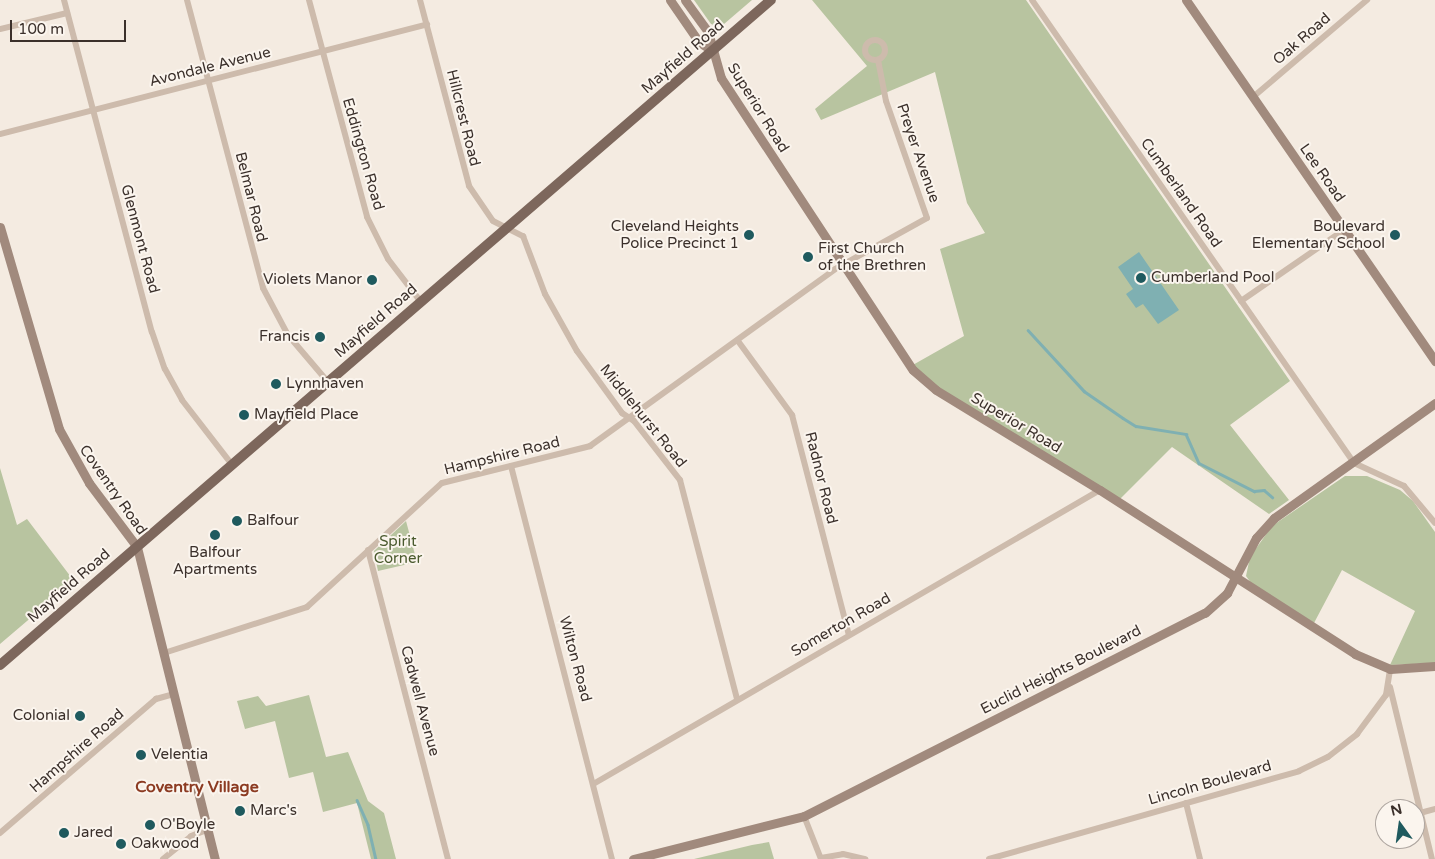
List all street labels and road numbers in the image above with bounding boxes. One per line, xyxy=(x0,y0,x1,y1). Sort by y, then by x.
street label: Oak Road xyxy=(1270,9,1334,69)
street label: Mayfield Road xyxy=(638,16,728,98)
street label: Avondale Avenue xyxy=(147,43,273,91)
street label: Superior Road xyxy=(723,60,793,156)
street label: Hillcrest Road xyxy=(442,68,484,168)
street label: Eddington Road xyxy=(338,96,388,212)
street label: Preyer Avenue xyxy=(893,101,943,205)
street label: Cumberland Road xyxy=(1137,135,1225,251)
street label: Lee Road xyxy=(1295,140,1349,206)
street label: Belmar Road xyxy=(231,150,271,244)
street label: Glenmont Road xyxy=(117,183,163,295)
street label: Mayfield Road xyxy=(331,280,421,362)
street label: Middlehurst Road xyxy=(596,361,690,471)
street label: Superior Road xyxy=(968,389,1064,457)
street label: Radnor Road xyxy=(801,430,841,526)
street label: Hampshire Road xyxy=(442,433,562,479)
street label: Coventry Road xyxy=(75,442,151,538)
street label: Mayfield Road xyxy=(24,545,114,627)
street label: Somerton Road xyxy=(788,589,894,661)
street label: Wilton Road xyxy=(555,614,595,704)
street label: Euclid Heights Boulevard xyxy=(978,622,1144,718)
street label: Cadwell Avenue xyxy=(397,644,443,758)
street label: Hampshire Road xyxy=(26,705,128,797)
street label: Lincoln Boulevard xyxy=(1146,757,1274,809)

